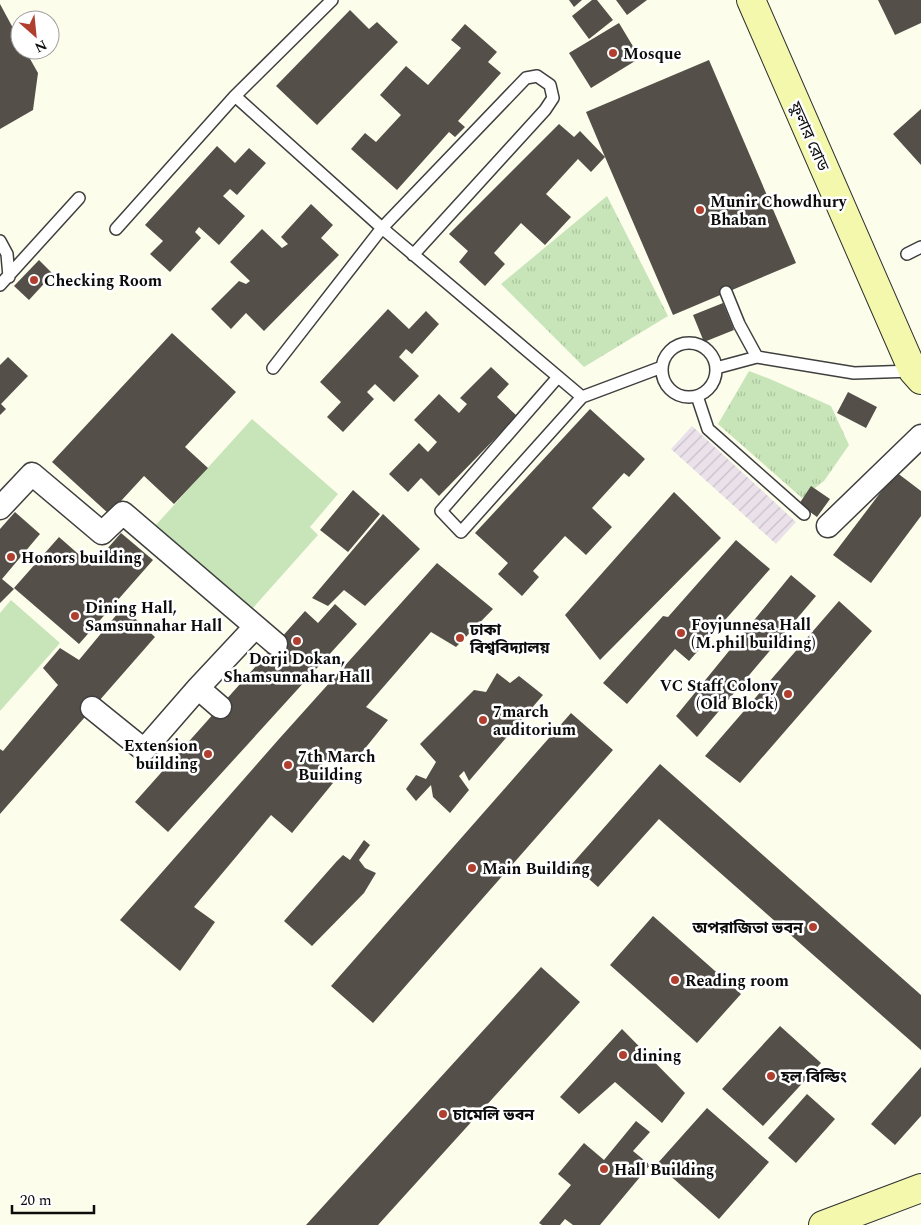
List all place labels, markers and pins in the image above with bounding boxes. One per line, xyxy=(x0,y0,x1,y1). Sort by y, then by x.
place label: Mosque xyxy=(623,42,681,66)
marker: Mosque xyxy=(607,47,619,59)
place label: Munir Chowdhury Bhaban xyxy=(710,190,848,232)
marker: Munir Chowdhury Bhaban xyxy=(694,204,706,216)
place label: Checking Room xyxy=(44,269,163,293)
marker: Checking Room xyxy=(28,274,40,286)
place label: Honors building xyxy=(21,546,142,570)
marker: Honors building xyxy=(5,551,17,563)
place label: Dining Hall, Samsunnahar Hall xyxy=(85,596,222,638)
marker: Dining Hall, Samsunnahar Hall xyxy=(69,610,81,622)
place label: Foyjunnesa Hall (M.phil building) xyxy=(691,613,816,655)
place label: ঢাকা বিশ্ববিদ্যালয় xyxy=(469,618,551,660)
marker: Foyjunnesa Hall (M.phil building) xyxy=(675,627,687,639)
marker: ঢাকা বিশ্ববিদ্যালয় xyxy=(454,632,466,644)
marker: Dorji Dokan, Shamsunnahar Hall xyxy=(291,635,303,647)
place label: Dorji Dokan, Shamsunnahar Hall xyxy=(224,647,370,689)
place label: VC Staff Colony (Old Block) xyxy=(660,674,779,716)
marker: VC Staff Colony (Old Block) xyxy=(782,688,794,700)
place label: 7march auditorium xyxy=(493,700,577,742)
marker: 7march auditorium xyxy=(477,714,489,726)
place label: Extension building xyxy=(124,734,198,776)
place label: 7th March Building xyxy=(298,745,376,787)
marker: Extension building xyxy=(202,748,214,760)
marker: 7th March Building xyxy=(282,759,294,771)
place label: Main Building xyxy=(482,857,590,881)
marker: Main Building xyxy=(466,862,478,874)
place label: অপরাজিতা ভবন xyxy=(692,916,804,940)
marker: অপরাজিতা ভবন xyxy=(807,921,819,933)
place label: Reading room xyxy=(685,969,789,993)
marker: Reading room xyxy=(669,974,681,986)
place label: dining xyxy=(633,1044,681,1068)
marker: dining xyxy=(617,1049,629,1061)
place label: হল বিল্ডিং xyxy=(780,1065,847,1089)
marker: হল বিল্ডিং xyxy=(765,1070,777,1082)
place label: চামেলি ভবন xyxy=(452,1103,535,1127)
marker: চামেলি ভবন xyxy=(437,1108,449,1120)
place label: Hall Building xyxy=(614,1158,714,1182)
marker: Hall Building xyxy=(598,1163,610,1175)

